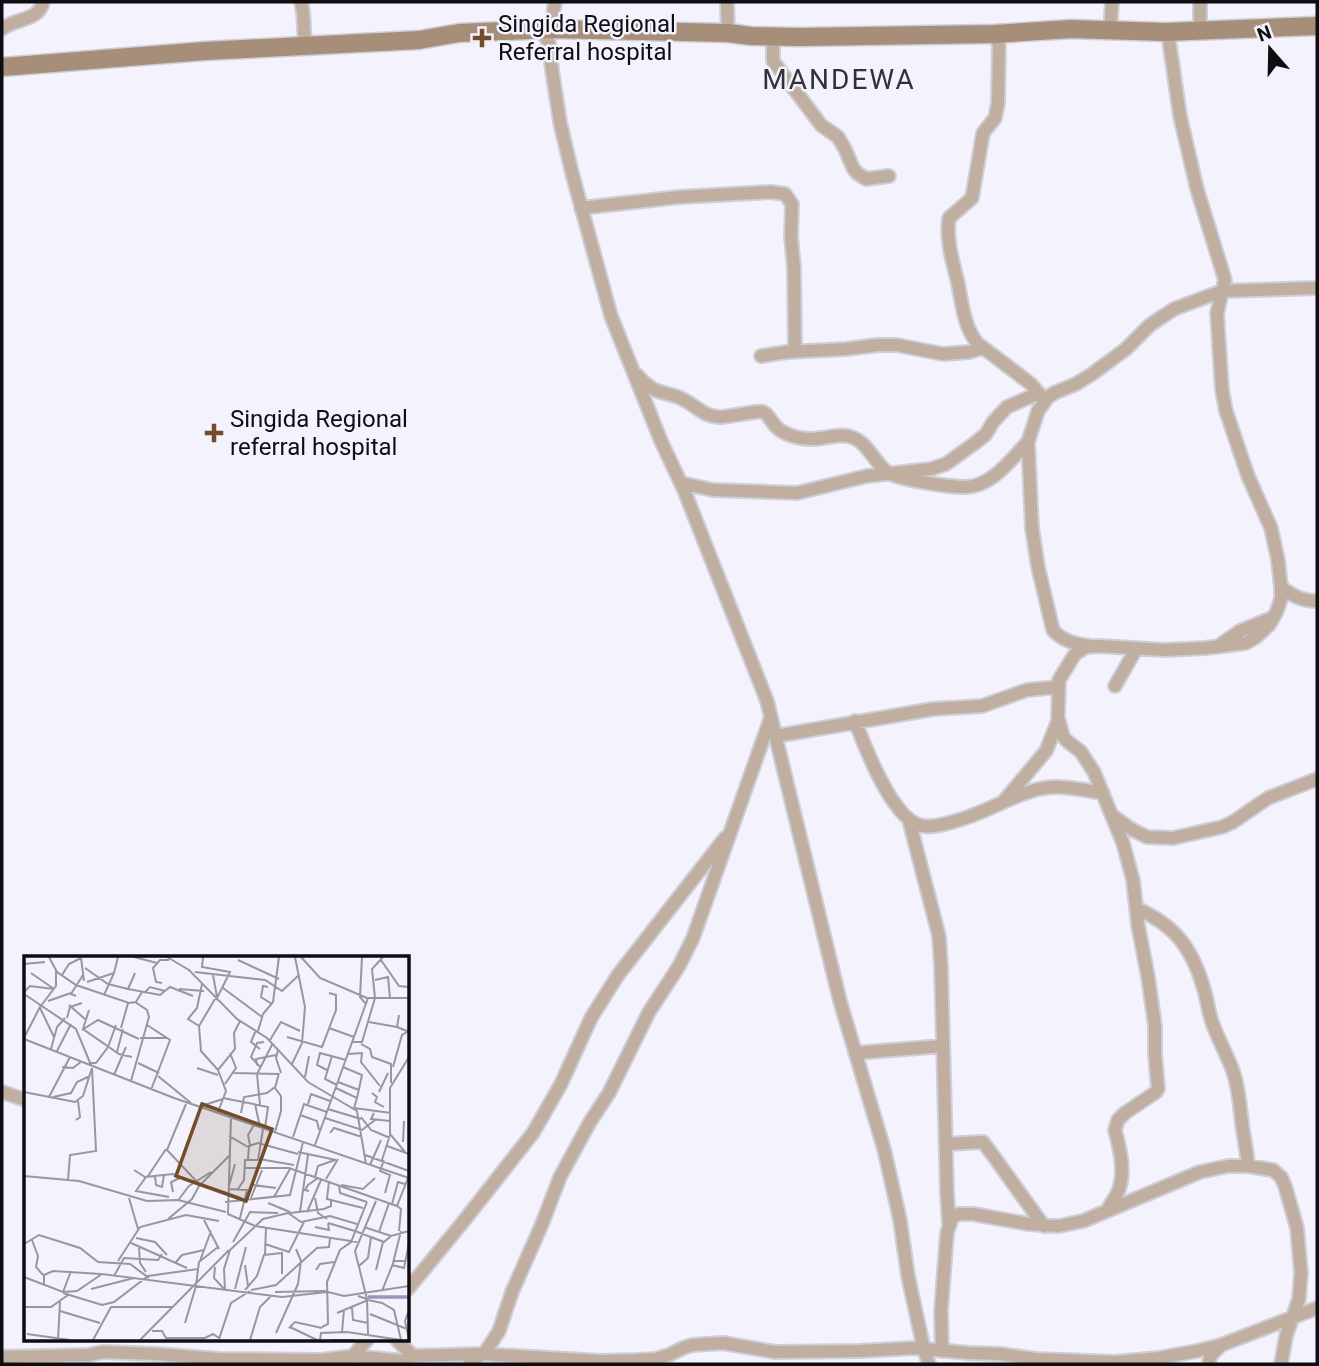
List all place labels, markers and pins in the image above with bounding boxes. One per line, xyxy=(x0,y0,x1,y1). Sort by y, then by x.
place label: Singida Regional Referral hospital xyxy=(498,10,676,66)
marker: Singida Regional Referral hospital xyxy=(472,28,492,48)
place label: Singida Regional referral hospital xyxy=(230,405,408,461)
marker: Singida Regional referral hospital xyxy=(204,423,224,443)

